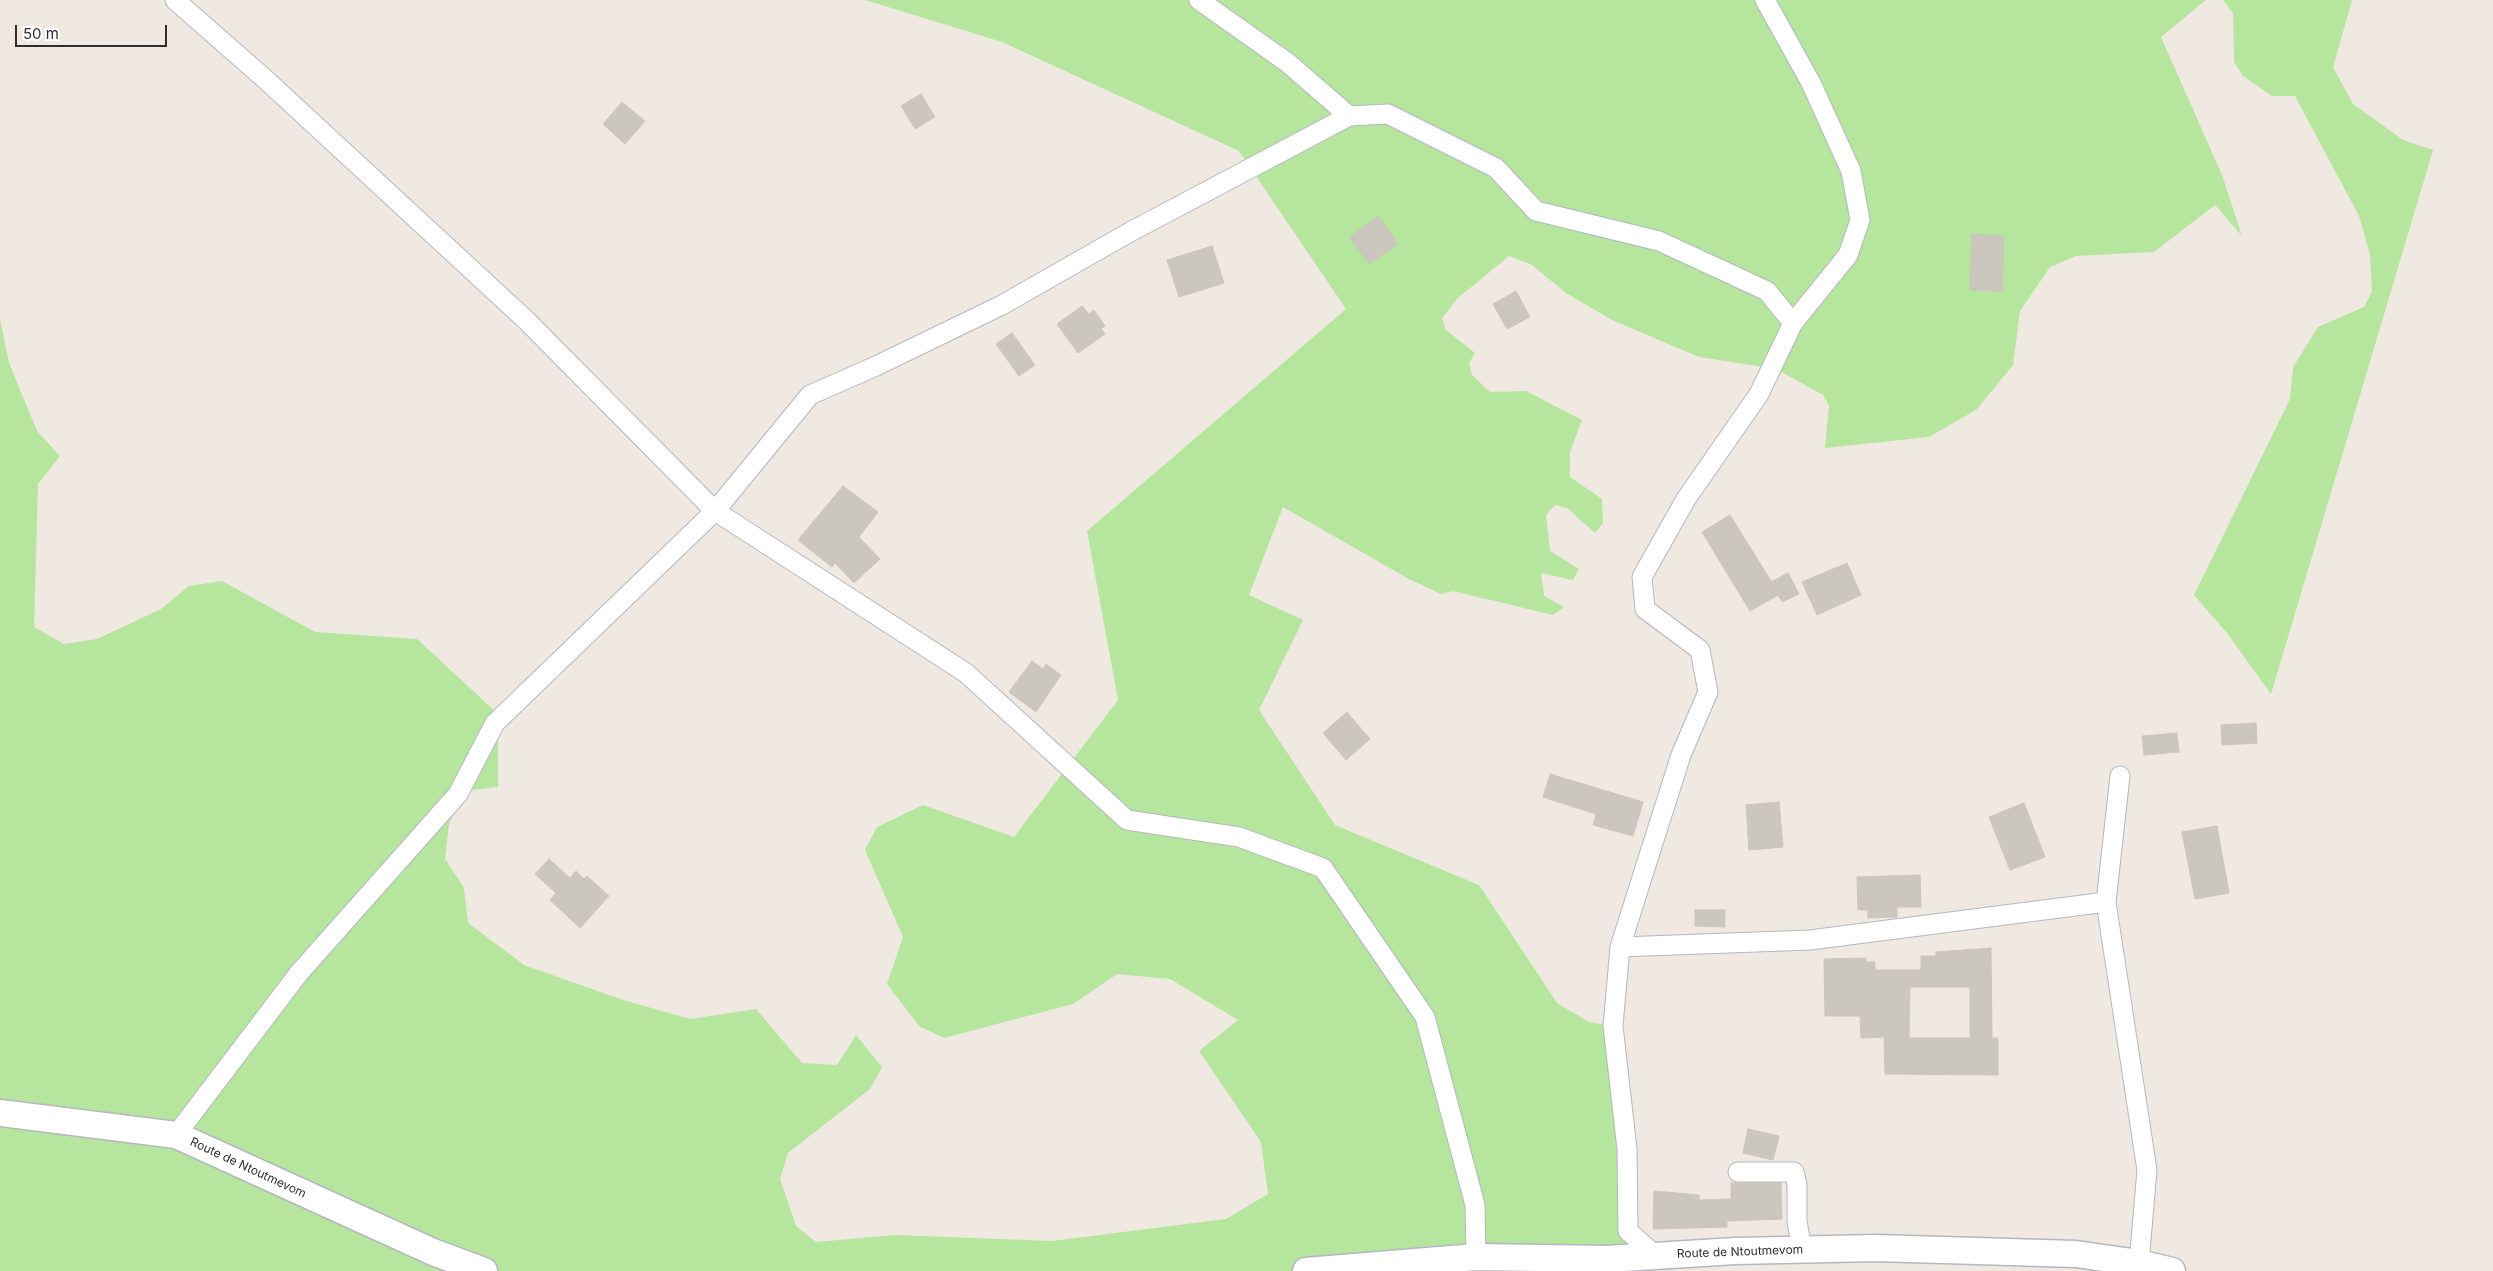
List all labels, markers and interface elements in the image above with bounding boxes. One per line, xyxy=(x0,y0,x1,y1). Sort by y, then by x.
scale bar xyxy=(18,15,170,47)
text: 50 m xyxy=(23,24,59,43)
street label: Route de Ntoutmevom xyxy=(188,1135,308,1201)
street label: Route de Ntoutmevom xyxy=(1677,1243,1803,1261)

